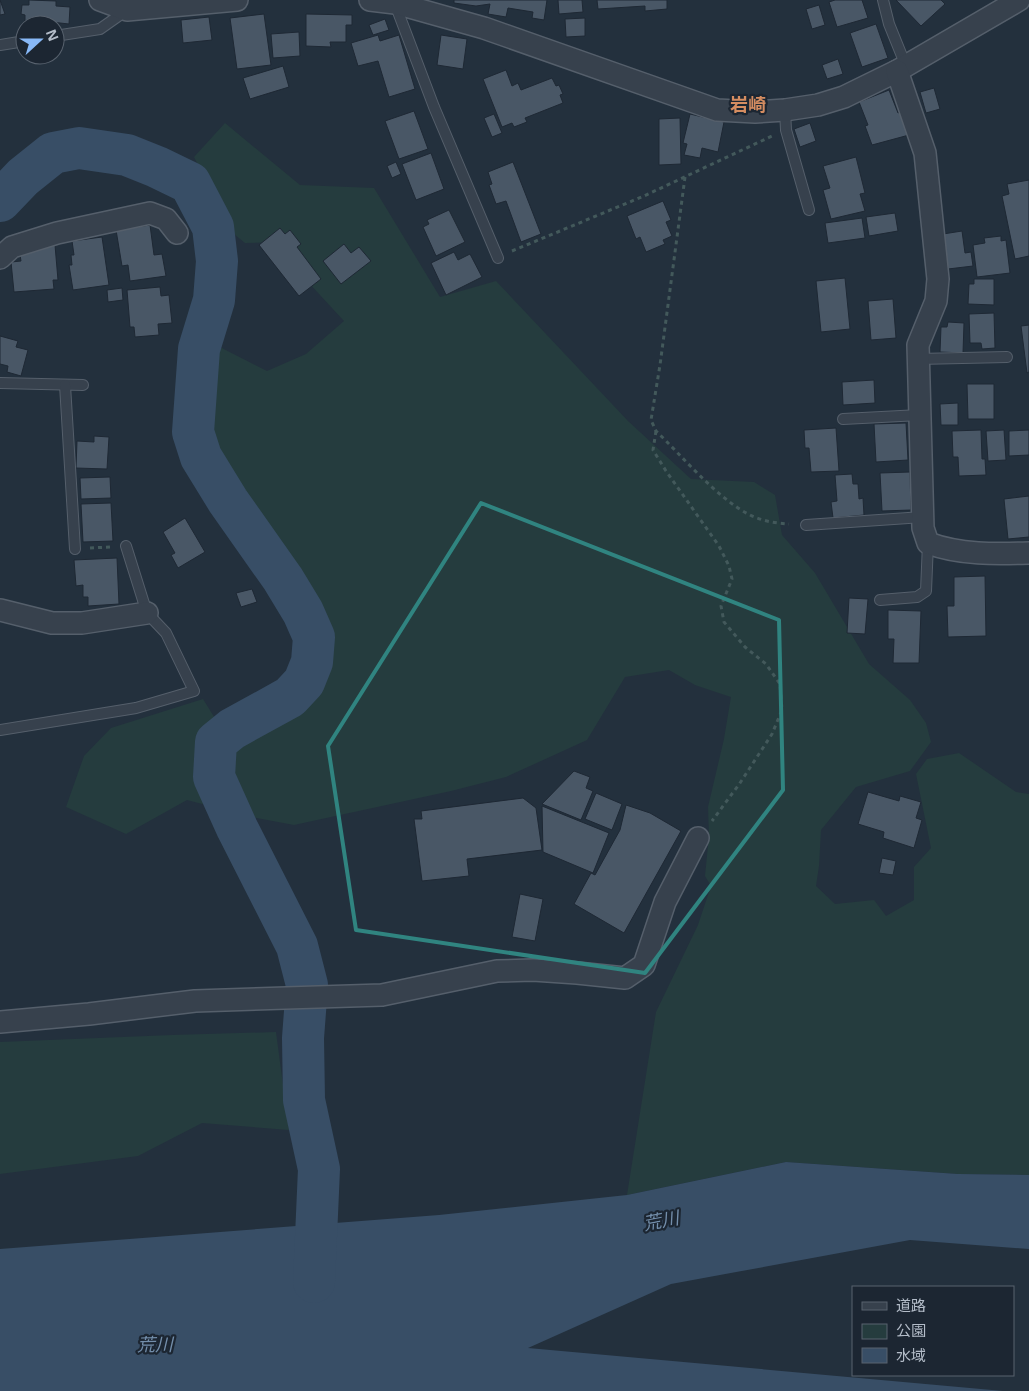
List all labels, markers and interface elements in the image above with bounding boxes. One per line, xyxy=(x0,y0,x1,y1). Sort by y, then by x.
north arrow xyxy=(15,15,65,65)
text: N xyxy=(42,26,64,44)
district label: 岩崎 xyxy=(730,92,766,116)
water label: 荒川 xyxy=(641,1204,683,1235)
legend xyxy=(852,1286,1014,1376)
text: 道路 xyxy=(896,1295,926,1315)
text: 公園 xyxy=(896,1320,926,1340)
water label: 荒川 xyxy=(137,1332,175,1356)
text: 水域 xyxy=(896,1345,926,1365)

